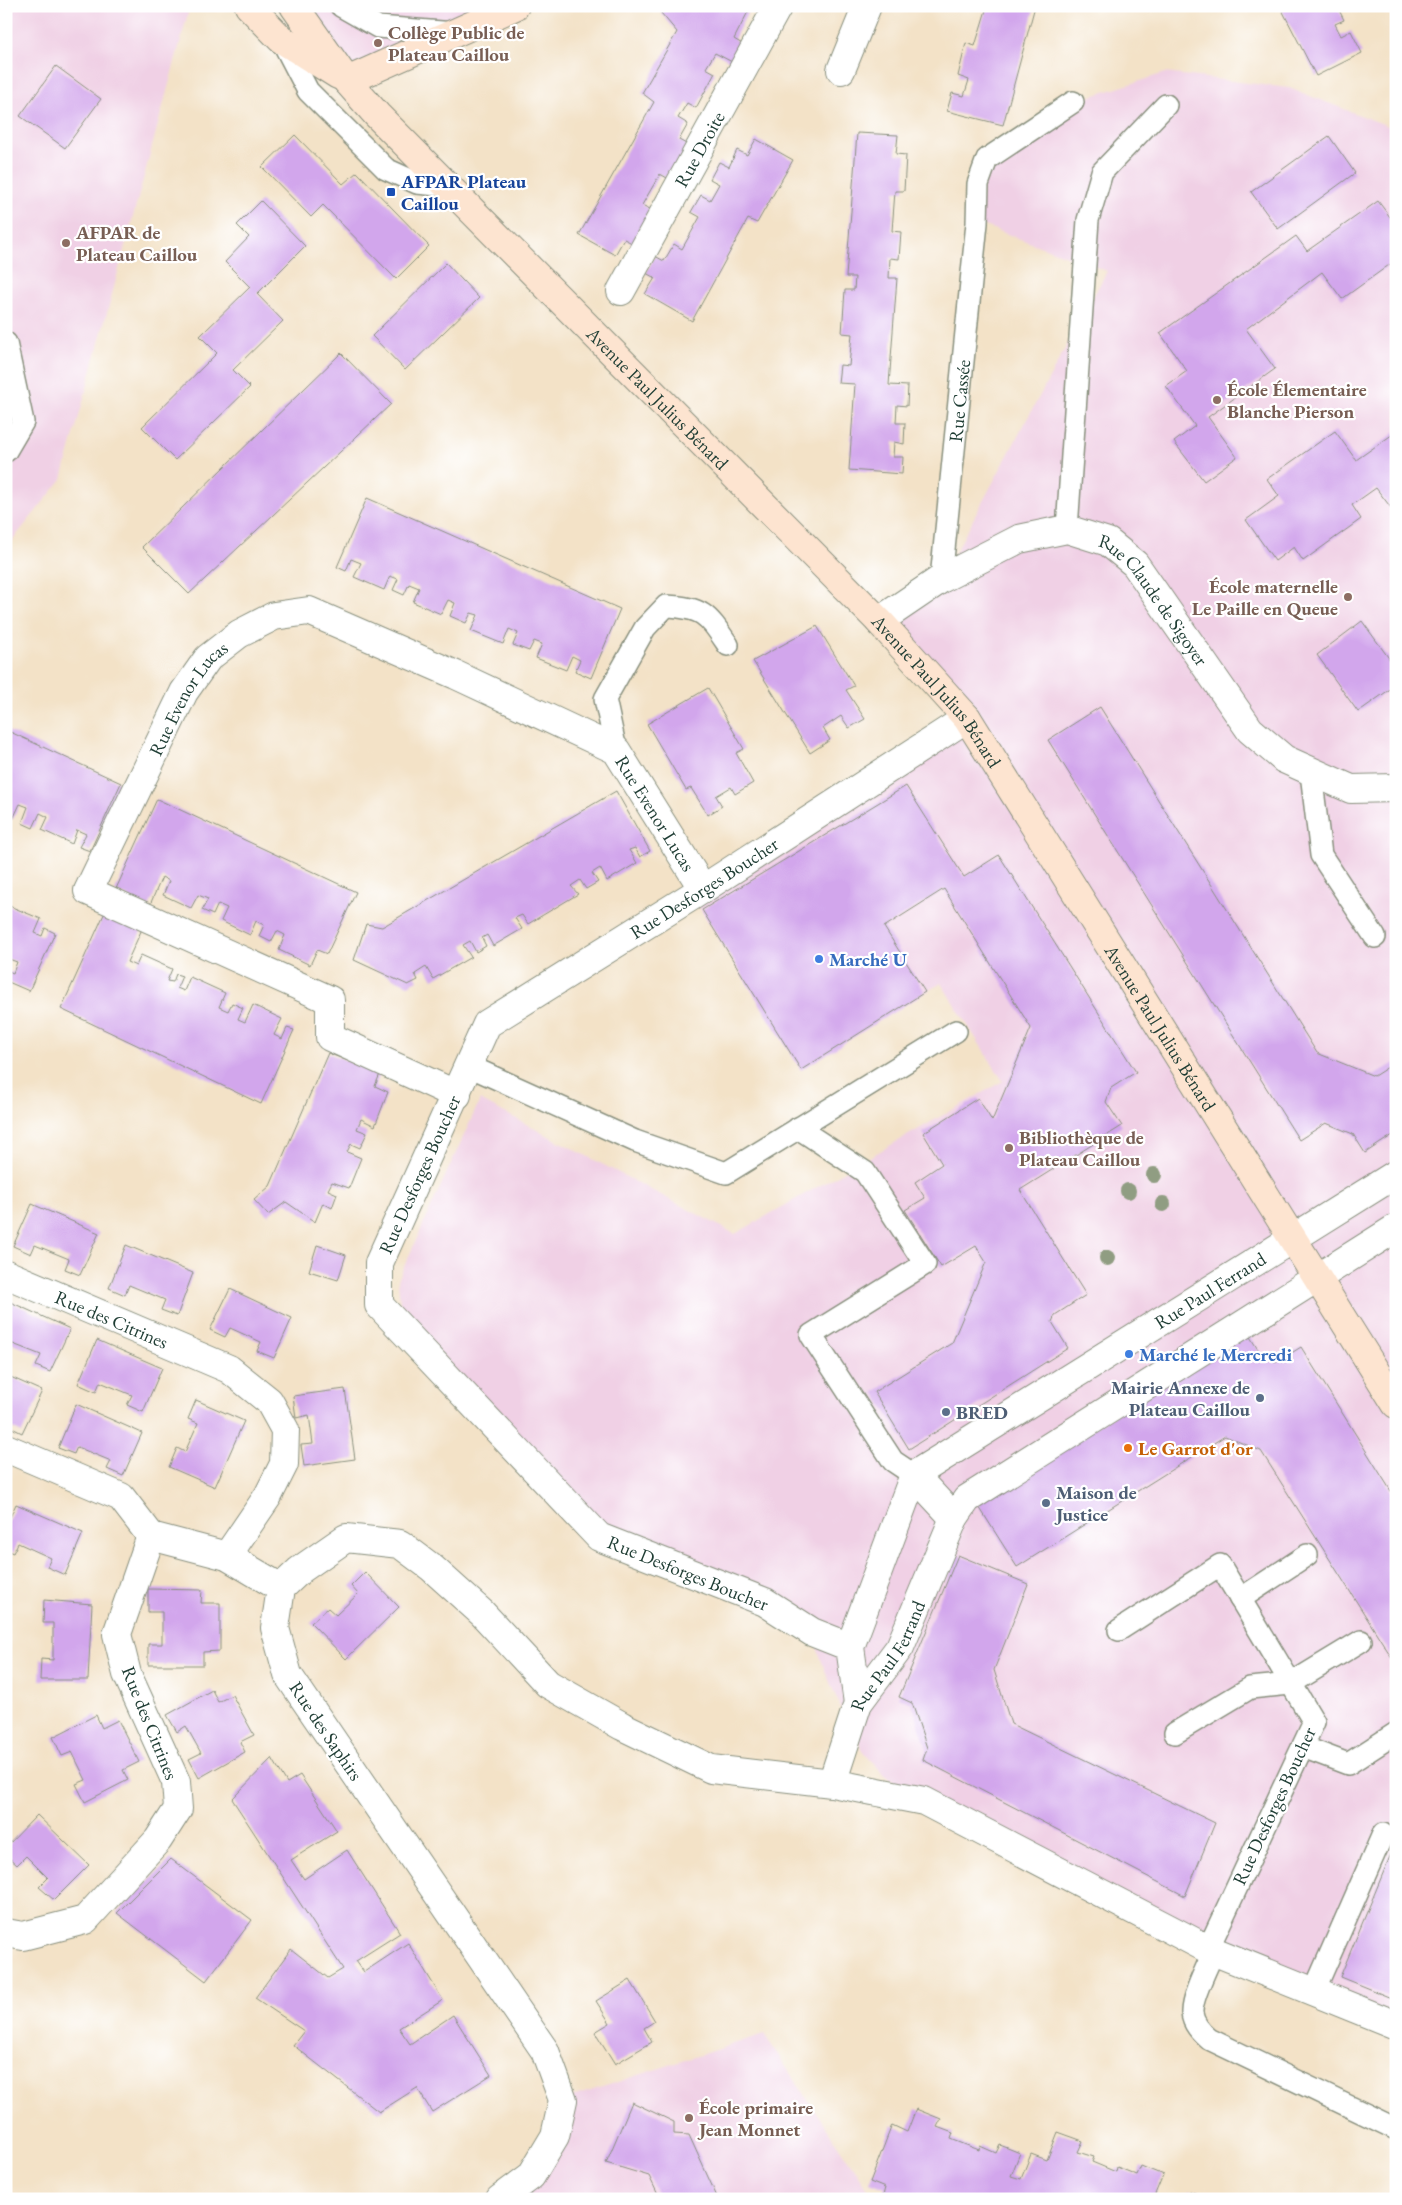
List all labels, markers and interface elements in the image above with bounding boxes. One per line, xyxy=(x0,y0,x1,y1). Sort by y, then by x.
place label: Collège Public de Plateau Caillou xyxy=(388,20,524,67)
marker: Collège Public de Plateau Caillou xyxy=(372,37,384,49)
street label: Rue Droite xyxy=(668,107,730,191)
place label: AFPAR Plateau Caillou xyxy=(400,169,527,216)
marker: AFPAR Plateau Caillou xyxy=(385,186,397,198)
place label: AFPAR de Plateau Caillou xyxy=(75,220,198,267)
marker: AFPAR de Plateau Caillou xyxy=(60,237,72,249)
street label: Avenue Paul Julius Bénard xyxy=(581,321,735,475)
street label: Rue Cassée xyxy=(942,358,976,443)
place label: École Élementaire Blanche Pierson xyxy=(1227,377,1367,424)
marker: École Élementaire Blanche Pierson xyxy=(1211,394,1223,406)
street label: Rue Claude de Sigoyer xyxy=(1096,527,1214,671)
place label: École maternelle Le Paille en Queue xyxy=(1192,574,1338,621)
marker: École maternelle Le Paille en Queue xyxy=(1342,591,1354,603)
street label: Avenue Paul Julius Bénard xyxy=(866,608,1007,772)
street label: Rue Evenor Lucas xyxy=(143,635,233,760)
street label: Rue Evenor Lucas xyxy=(610,750,701,876)
street label: Rue Desforges Boucher xyxy=(625,831,783,944)
street label: Avenue Paul Julius Bénard xyxy=(1099,939,1222,1116)
place label: Marché U xyxy=(829,947,907,972)
marker: Marché U xyxy=(813,953,825,965)
street label: Rue Desforges Boucher xyxy=(372,1090,466,1258)
place label: Bibliothèque de Plateau Caillou xyxy=(1019,1125,1144,1172)
marker: Bibliothèque de Plateau Caillou xyxy=(1003,1142,1015,1154)
street label: Rue Paul Ferrand xyxy=(1149,1246,1271,1334)
street label: Rue des Citrines xyxy=(51,1284,172,1354)
place label: Marché le Mercredi xyxy=(1139,1342,1293,1367)
marker: Marché le Mercredi xyxy=(1123,1348,1135,1360)
place label: Mairie Annexe de Plateau Caillou xyxy=(1111,1375,1251,1422)
marker: Mairie Annexe de Plateau Caillou xyxy=(1254,1392,1266,1404)
place label: BRED xyxy=(956,1400,1008,1425)
marker: BRED xyxy=(940,1406,952,1418)
place label: Le Garrot d'or xyxy=(1138,1436,1253,1461)
marker: Le Garrot d'or xyxy=(1122,1442,1134,1454)
place label: Maison de Justice xyxy=(1054,1480,1137,1527)
marker: Maison de Justice xyxy=(1040,1497,1052,1509)
street label: Rue Desforges Boucher xyxy=(604,1529,773,1617)
street label: Rue Paul Ferrand xyxy=(844,1596,931,1714)
street label: Rue des Citrines xyxy=(116,1662,184,1784)
street label: Rue des Saphirs xyxy=(284,1676,368,1786)
street label: Rue Desforges Boucher xyxy=(1226,1722,1322,1889)
place label: École primaire Jean Monnet xyxy=(697,2095,813,2142)
marker: École primaire Jean Monnet xyxy=(683,2112,695,2124)

